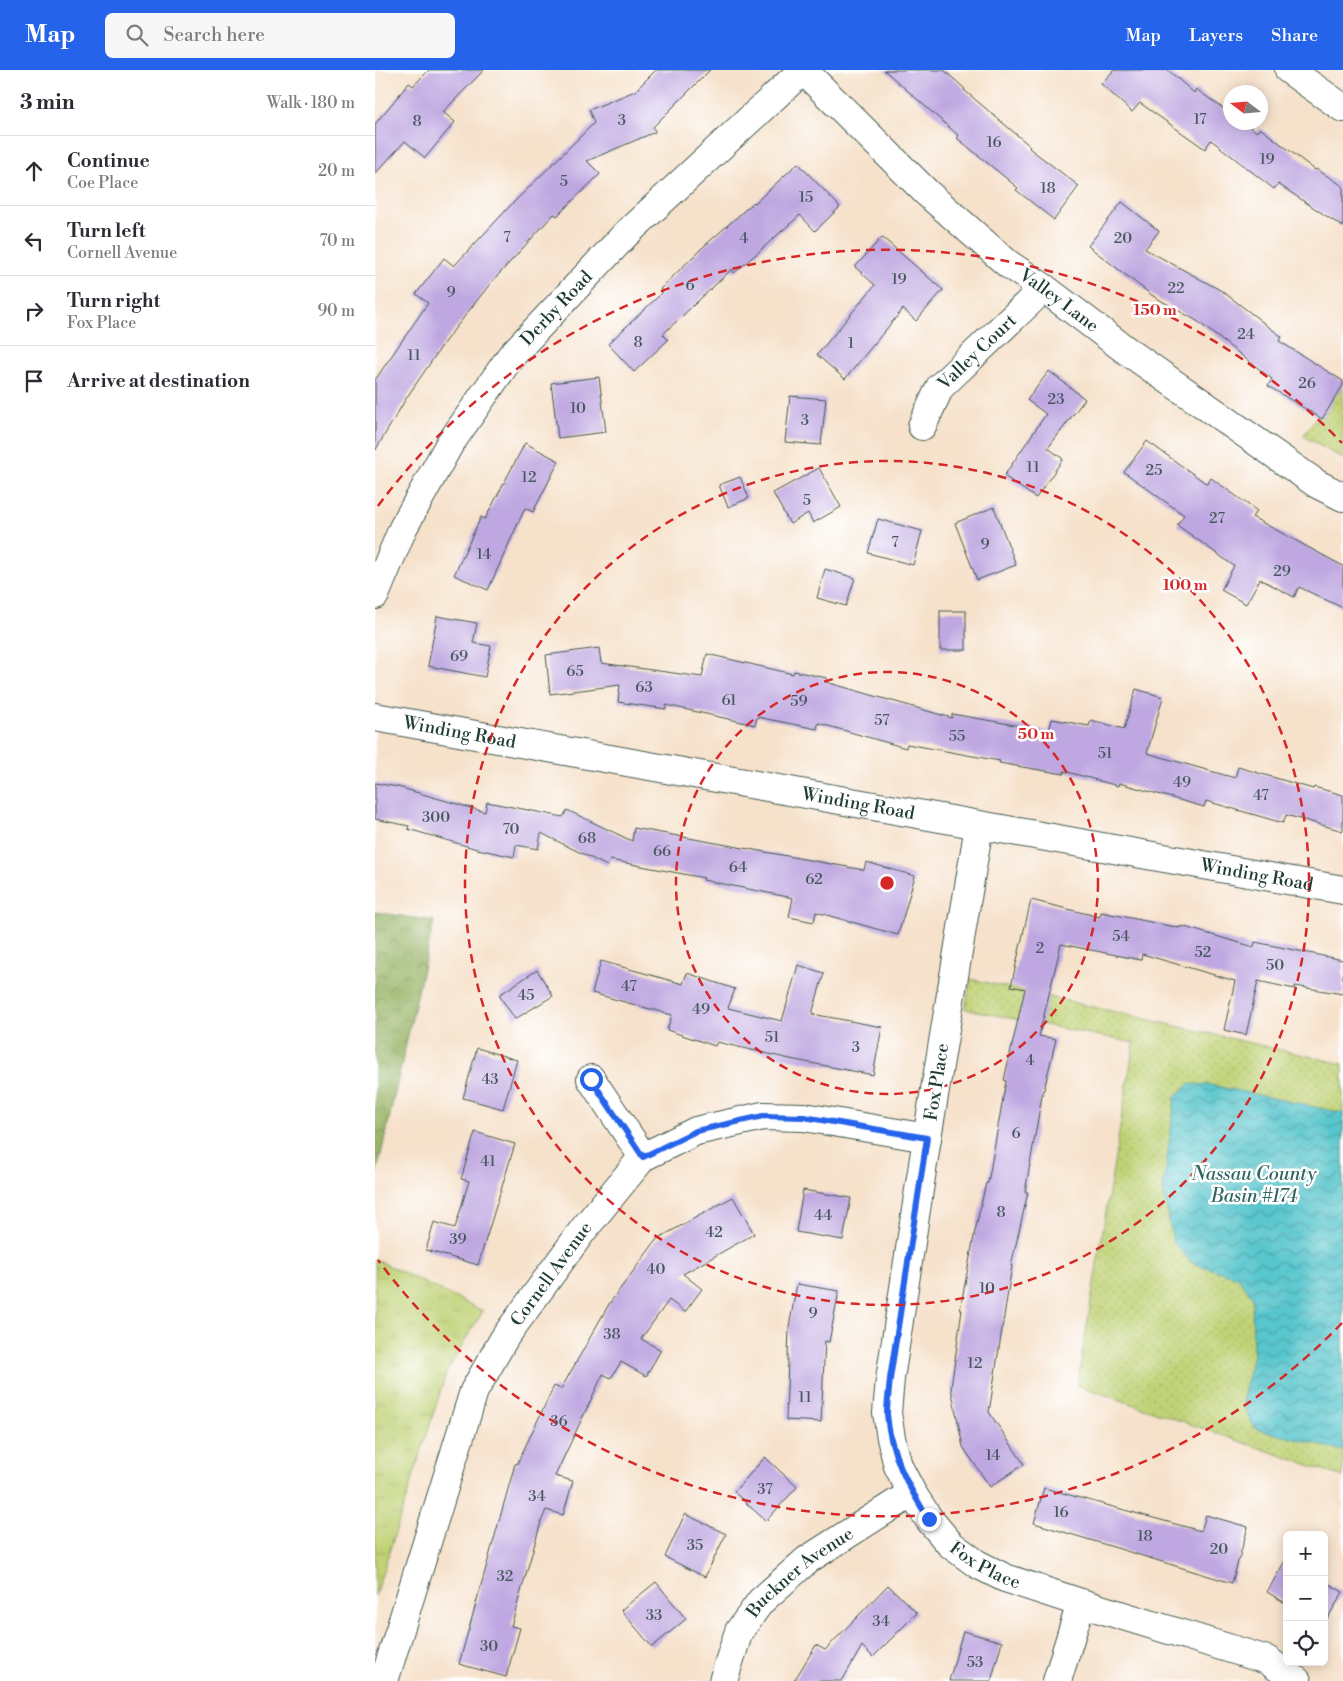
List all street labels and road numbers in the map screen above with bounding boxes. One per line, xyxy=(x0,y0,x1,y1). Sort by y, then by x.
street label: Valley Lane xyxy=(1014,263,1104,337)
street label: Derby Road xyxy=(515,265,598,350)
street label: Valley Court xyxy=(932,309,1022,395)
street label: Winding Road xyxy=(400,711,519,754)
street label: Winding Road xyxy=(799,782,917,825)
street label: Winding Road xyxy=(1198,853,1316,896)
street label: Fox Place xyxy=(920,1042,954,1122)
street label: Cornell Avenue xyxy=(505,1217,597,1331)
street label: Buckner Avenue xyxy=(741,1522,858,1623)
street label: Fox Place xyxy=(945,1536,1023,1594)

